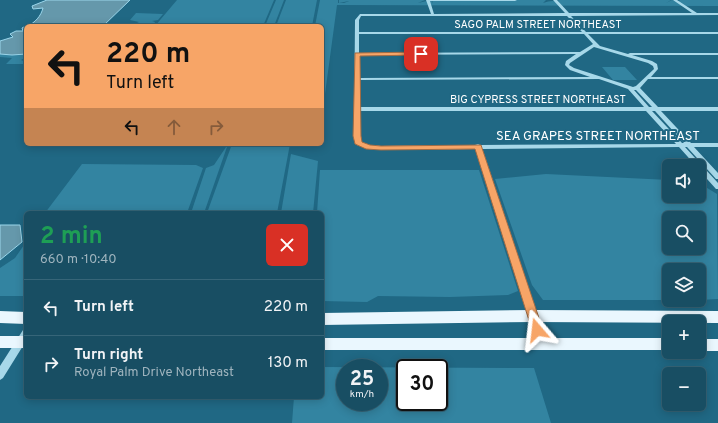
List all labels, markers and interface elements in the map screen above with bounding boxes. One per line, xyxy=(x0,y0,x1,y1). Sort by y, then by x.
street label: SAGO PALM STREET NORTHEAST xyxy=(454,18,622,32)
text: 220 m xyxy=(106,37,190,73)
pin xyxy=(404,37,438,71)
icon: left xyxy=(40,40,92,92)
icon: arrive xyxy=(410,43,432,65)
text: Turn left xyxy=(106,72,174,95)
street label: BIG CYPRESS STREET NORTHEAST xyxy=(450,93,626,107)
icon: left xyxy=(121,116,143,138)
icon: ahead xyxy=(163,116,185,138)
icon: right xyxy=(205,116,227,138)
street label: SEA GRAPES STREET NORTHEAST xyxy=(496,129,700,145)
map controls xyxy=(662,159,706,411)
button: sound xyxy=(662,159,706,203)
button: search xyxy=(662,211,706,255)
text: 2 min xyxy=(40,222,103,252)
button: close xyxy=(266,224,308,266)
text: 660 m · 10:40 xyxy=(40,252,117,268)
button: layers xyxy=(662,263,706,307)
icon: left xyxy=(40,297,62,319)
text: Turn left xyxy=(74,298,134,317)
text: 220 m xyxy=(264,298,308,317)
position arrow xyxy=(516,309,558,351)
button: + xyxy=(662,315,706,359)
text: Turn right xyxy=(74,346,143,365)
icon: right xyxy=(40,353,62,375)
text: 130 m xyxy=(268,354,308,373)
speed limit sign: 30 xyxy=(396,359,448,411)
text: Royal Palm Drive Northeast xyxy=(74,365,234,381)
text: 25 xyxy=(350,367,374,393)
button: − xyxy=(662,367,706,411)
text: km/h xyxy=(350,388,374,401)

